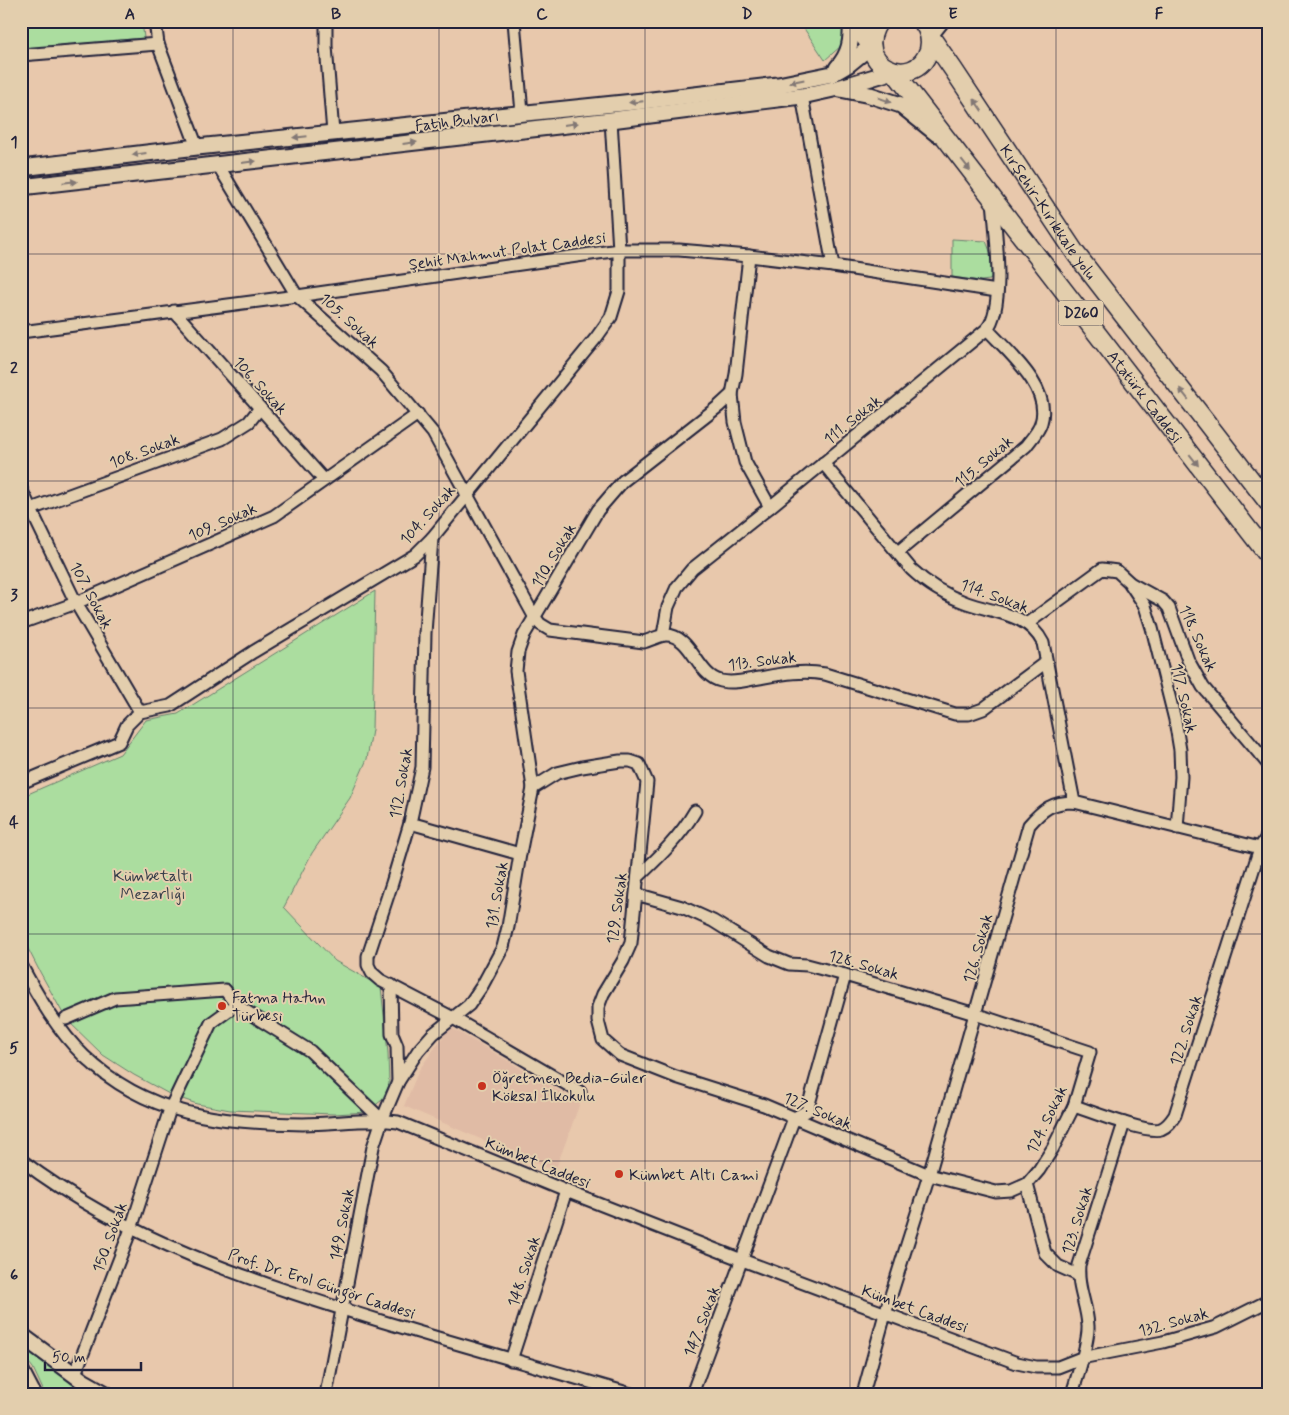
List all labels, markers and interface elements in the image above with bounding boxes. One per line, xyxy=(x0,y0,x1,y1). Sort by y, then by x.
text: A xyxy=(125,4,135,25)
text: B xyxy=(331,4,341,25)
text: C xyxy=(536,4,548,25)
text: D xyxy=(741,4,753,25)
text: E xyxy=(948,4,958,25)
text: F xyxy=(1155,4,1164,25)
one-way arrow xyxy=(789,78,805,86)
one-way arrow xyxy=(878,97,893,104)
one-way arrow xyxy=(627,98,643,106)
one-way arrow xyxy=(973,99,983,112)
street label: Fatih Bulvarı xyxy=(414,106,500,137)
one-way arrow xyxy=(564,120,580,128)
text: 1 xyxy=(10,132,18,153)
one-way arrow xyxy=(292,133,308,141)
one-way arrow xyxy=(402,139,418,147)
street label: Kırşehir-Kırıkkale yolu xyxy=(994,141,1101,284)
one-way arrow xyxy=(130,150,146,158)
one-way arrow xyxy=(241,158,257,166)
one-way arrow xyxy=(961,158,971,172)
one-way arrow xyxy=(62,178,78,186)
street label: Şehit Mahmut Polat Caddesi xyxy=(407,227,607,276)
street label: 105. Sokak xyxy=(315,289,383,353)
road number: D260 xyxy=(1058,300,1104,326)
street label: Atatürk Caddesi xyxy=(1102,347,1187,448)
street label: 106. Sokak xyxy=(228,352,292,420)
text: 2 xyxy=(10,358,18,379)
one-way arrow xyxy=(1179,388,1190,401)
street label: 111. Sokak xyxy=(820,390,886,450)
street label: 108. Sokak xyxy=(107,429,182,474)
street label: 115. Sokak xyxy=(950,431,1018,493)
one-way arrow xyxy=(1189,453,1199,467)
street label: 104. Sokak xyxy=(396,480,461,549)
street label: 109. Sokak xyxy=(185,498,260,547)
street label: 110. Sokak xyxy=(527,520,582,592)
street label: 107. Sokak xyxy=(64,558,117,633)
street label: 114. Sokak xyxy=(957,574,1032,619)
text: 3 xyxy=(10,585,18,606)
street label: 118. Sokak xyxy=(1174,602,1222,675)
street label: 113. Sokak xyxy=(727,647,798,676)
street label: 117. Sokak xyxy=(1165,661,1202,735)
street label: 112. Sokak xyxy=(385,746,418,820)
text: 4 xyxy=(9,812,19,833)
street label: 131. Sokak xyxy=(481,860,514,931)
park label: Kümbetaltı Mezarlığı xyxy=(113,866,193,905)
street label: 129. Sokak xyxy=(602,871,633,945)
street label: 126. Sokak xyxy=(959,911,998,986)
street label: 128. Sokak xyxy=(826,945,901,986)
place label: Fatma Hatun Türbesi xyxy=(232,988,325,1027)
street label: 122. Sokak xyxy=(1165,992,1208,1069)
marker: Fatma Hatun Türbesi xyxy=(216,1000,228,1012)
text: 5 xyxy=(9,1038,19,1059)
place label: Öğretmen Bedia-Güler Köksal İlkokulu xyxy=(492,1068,646,1107)
marker: Öğretmen Bedia-Güler Köksal İlkokulu xyxy=(476,1080,488,1092)
street label: 124. Sokak xyxy=(1022,1082,1073,1157)
street label: 127. Sokak xyxy=(780,1088,855,1135)
street label: Kümbet Caddesi xyxy=(482,1133,593,1194)
place label: Kümbet Altı Cami xyxy=(629,1165,759,1186)
marker: Kümbet Altı Cami xyxy=(613,1168,625,1180)
street label: 123. Sokak xyxy=(1057,1184,1098,1257)
street label: 149. Sokak xyxy=(325,1186,360,1262)
street label: 150. Sokak xyxy=(88,1199,133,1276)
street label: 148. Sokak xyxy=(503,1233,546,1310)
street label: Prof. Dr. Erol Güngör Caddesi xyxy=(225,1244,418,1326)
text: 6 xyxy=(10,1265,18,1286)
street label: Kümbet Caddesi xyxy=(858,1280,971,1338)
street label: 147. Sokak xyxy=(679,1283,725,1360)
street label: 132. Sokak xyxy=(1136,1303,1211,1342)
scale bar xyxy=(45,1340,141,1372)
text: 50 m xyxy=(52,1348,86,1368)

